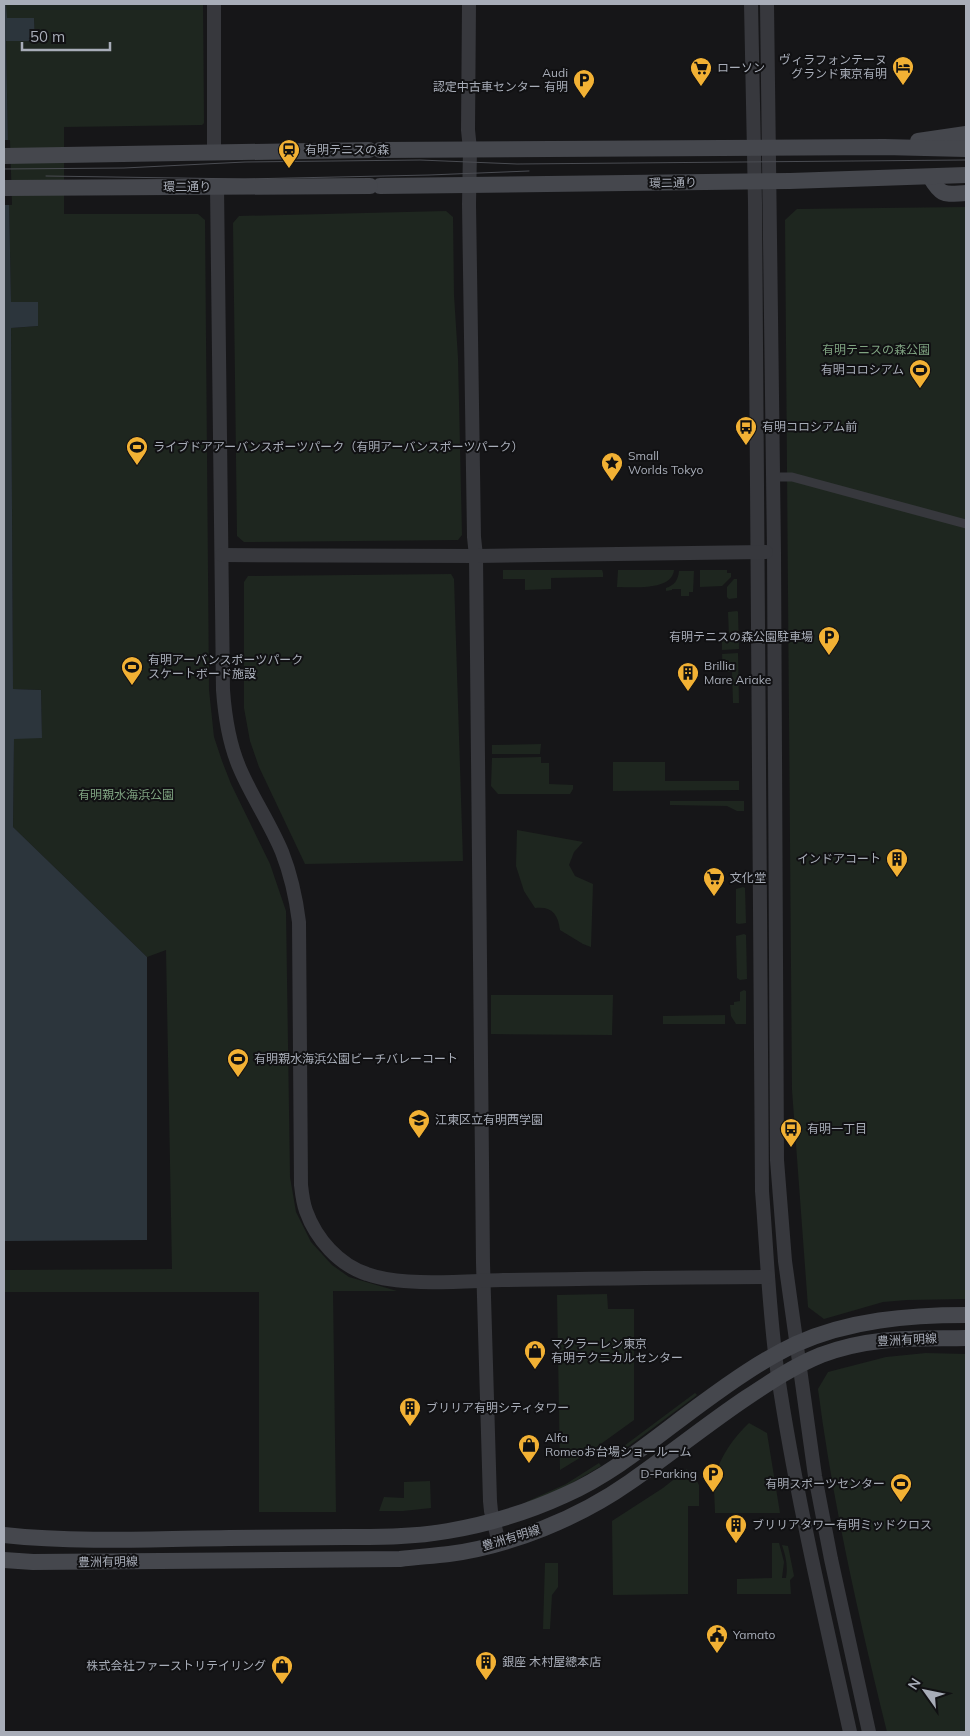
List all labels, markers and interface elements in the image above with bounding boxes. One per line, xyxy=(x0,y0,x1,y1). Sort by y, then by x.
scale bar xyxy=(22,20,110,52)
text: 50 m xyxy=(30,27,65,46)
place label: ヴィラフォンテーヌ グランド東京有明 xyxy=(779,52,887,81)
hotel icon: ヴィラフォンテーヌ グランド東京有明 xyxy=(891,55,915,86)
supermarket icon: ローソン xyxy=(689,56,713,87)
place label: ローソン xyxy=(717,60,765,75)
place label: Audi 認定中古車センター 有明 xyxy=(433,65,568,94)
parking icon: Audi 認定中古車センター 有明 xyxy=(572,68,596,99)
station icon: 有明テニスの森 xyxy=(277,138,301,169)
place label: 有明テニスの森 xyxy=(305,142,389,157)
street label: 環二通り xyxy=(649,175,697,190)
street label: 環二通り xyxy=(163,179,211,194)
park label: 有明テニスの森公園 xyxy=(822,342,930,357)
sports icon: 有明コロシアム xyxy=(908,358,932,389)
place label: 有明コロシアム xyxy=(821,362,904,377)
bus stop icon: 有明コロシアム前 xyxy=(734,415,758,446)
place label: 有明コロシアム前 xyxy=(762,419,857,434)
sports icon: ライブドアアーバンスポーツパーク（有明アーバンスポーツパーク） xyxy=(125,435,149,466)
place label: ライブドアアーバンスポーツパーク（有明アーバンスポーツパーク） xyxy=(153,439,524,454)
place label: Small Worlds Tokyo xyxy=(628,448,703,477)
place icon: Small Worlds Tokyo xyxy=(600,451,624,482)
parking icon: 有明テニスの森公園駐車場 xyxy=(817,625,841,656)
place label: 有明テニスの森公園駐車場 xyxy=(669,629,813,644)
place label: 有明アーバンスポーツパーク スケートボード施設 xyxy=(148,652,303,681)
sports icon: 有明アーバンスポーツパーク スケートボード施設 xyxy=(120,655,144,686)
place label: Brillia Mare Ariake xyxy=(704,658,771,687)
building icon: Brillia Mare Ariake xyxy=(676,661,700,692)
park label: 有明親水海浜公園 xyxy=(78,787,174,802)
building icon: インドアコート xyxy=(885,847,909,878)
place label: インドアコート xyxy=(797,851,881,866)
supermarket icon: 文化堂 xyxy=(702,866,726,897)
place label: 文化堂 xyxy=(730,870,766,885)
sports icon: 有明親水海浜公園ビーチバレーコート xyxy=(226,1047,250,1078)
place label: 有明親水海浜公園ビーチバレーコート xyxy=(254,1051,458,1066)
school or university icon: 江東区立有明西学園 xyxy=(407,1108,431,1139)
place label: 江東区立有明西学園 xyxy=(435,1112,543,1127)
bus stop icon: 有明一丁目 xyxy=(779,1117,803,1148)
place label: 有明一丁目 xyxy=(807,1121,867,1136)
street label: 豊洲有明線 xyxy=(877,1330,937,1349)
place label: マクラーレン東京 有明テクニカルセンター xyxy=(551,1336,683,1365)
shop icon: マクラーレン東京 有明テクニカルセンター xyxy=(523,1339,547,1370)
building icon: ブリリア有明シティタワー xyxy=(398,1396,422,1427)
place label: ブリリア有明シティタワー xyxy=(426,1400,569,1415)
place label: Alfa Romeoお台場ショールーム xyxy=(545,1430,692,1459)
shop icon: Alfa Romeoお台場ショールーム xyxy=(517,1433,541,1464)
parking icon: D-Parking xyxy=(701,1462,725,1493)
place label: D-Parking xyxy=(641,1466,697,1481)
sports icon: 有明スポーツセンター xyxy=(889,1472,913,1503)
place label: 有明スポーツセンター xyxy=(765,1476,885,1491)
building icon: ブリリアタワー有明ミッドクロス xyxy=(724,1513,748,1544)
place label: ブリリアタワー有明ミッドクロス xyxy=(752,1517,932,1532)
street label: 豊洲有明線 xyxy=(480,1522,542,1553)
street label: 豊洲有明線 xyxy=(78,1553,138,1570)
public building icon: Yamato xyxy=(705,1623,729,1654)
place label: Yamato xyxy=(732,1627,775,1642)
building icon: 銀座 木村屋總本店 xyxy=(474,1650,498,1681)
shop icon: 株式会社ファーストリテイリング xyxy=(270,1654,294,1685)
place label: 銀座 木村屋總本店 xyxy=(502,1654,601,1669)
place label: 株式会社ファーストリテイリング xyxy=(87,1658,266,1673)
north arrow xyxy=(900,1666,950,1716)
text: N xyxy=(904,1675,925,1693)

